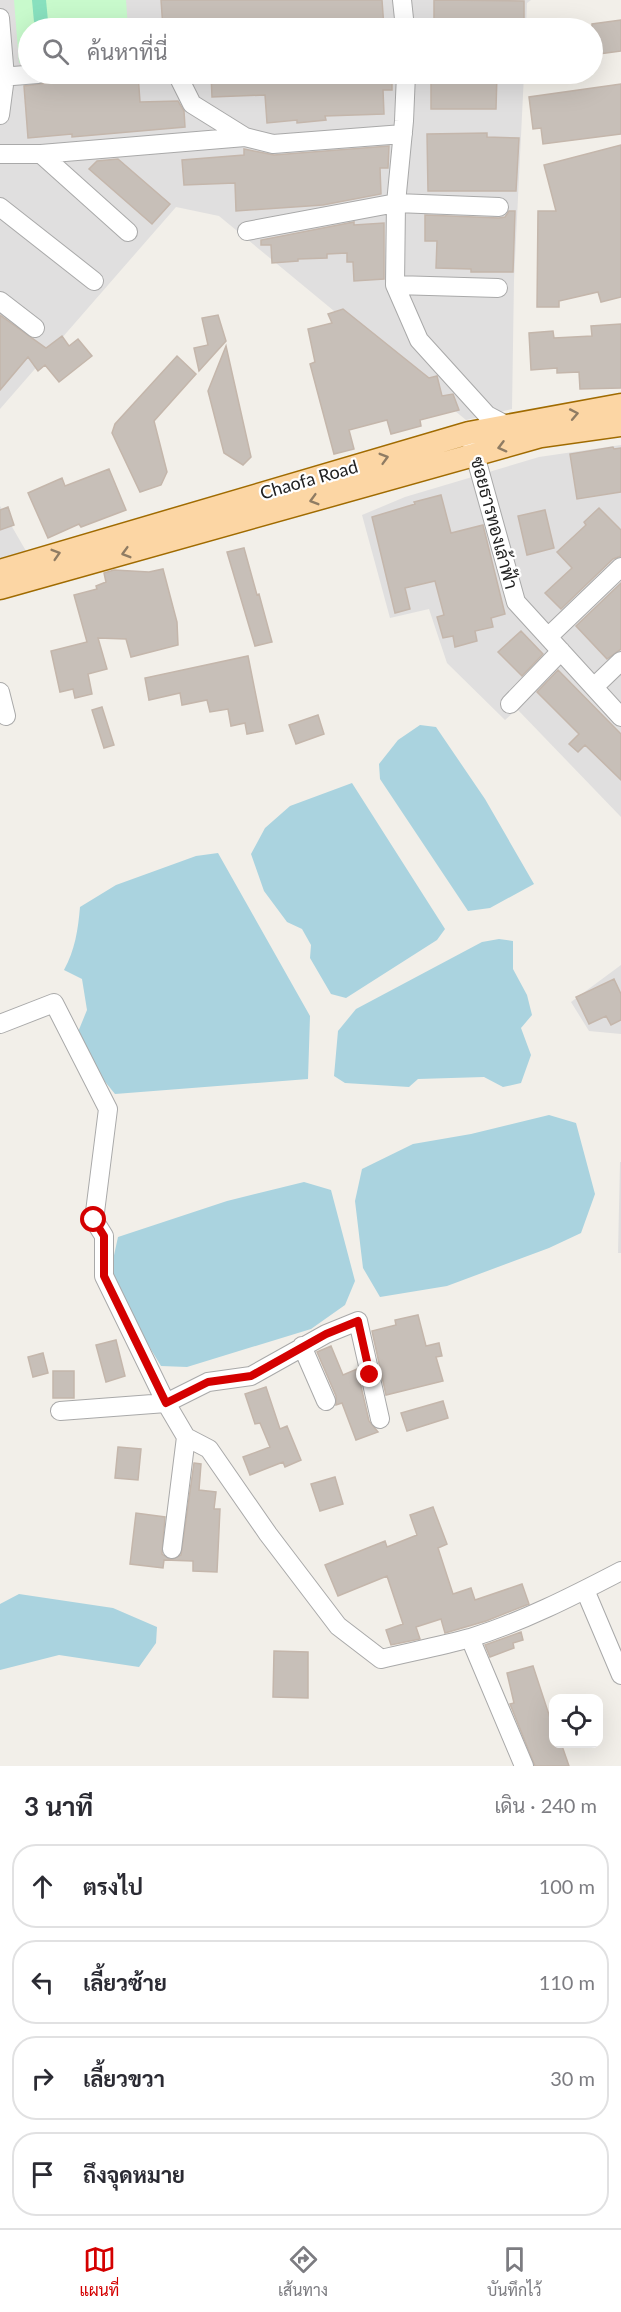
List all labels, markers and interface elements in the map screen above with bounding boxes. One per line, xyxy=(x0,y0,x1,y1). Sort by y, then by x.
search box xyxy=(18,18,603,84)
icon: search xyxy=(39,35,72,68)
text: ค้นหาที่นี่ xyxy=(87,38,167,65)
one-way arrow xyxy=(569,408,579,421)
one-way arrow xyxy=(497,440,508,452)
one-way arrow xyxy=(378,453,389,465)
street label: ซอยธารทองเล้าฟ้า xyxy=(467,454,523,591)
street label: Chaofa Road xyxy=(257,455,360,504)
one-way arrow xyxy=(309,493,320,505)
one-way arrow xyxy=(122,546,132,558)
one-way arrow xyxy=(50,549,61,561)
route start xyxy=(80,1206,106,1232)
route end xyxy=(356,1361,382,1387)
map controls xyxy=(549,1694,603,1748)
button: locate xyxy=(549,1694,603,1748)
text: 3 นาที xyxy=(24,1790,93,1822)
text: เดิน · 240 m xyxy=(494,1793,597,1817)
icon: ahead xyxy=(26,1870,59,1903)
text: ตรงไป xyxy=(83,1873,143,1900)
text: 100 m xyxy=(539,1874,595,1898)
icon: left xyxy=(26,1966,59,1999)
text: เลี้ยวซ้าย xyxy=(83,1969,167,1996)
text: 110 m xyxy=(539,1970,595,1994)
icon: right xyxy=(26,2062,59,2095)
text: เลี้ยวขวา xyxy=(83,2065,165,2092)
text: 30 m xyxy=(550,2066,595,2090)
icon: arrive xyxy=(26,2158,59,2191)
text: ถึงจุดหมาย xyxy=(83,2161,185,2188)
tab: แผนที่ xyxy=(79,2243,119,2300)
tab: เส้นทาง xyxy=(278,2243,328,2300)
tab: บันทึกไว้ xyxy=(487,2243,542,2300)

